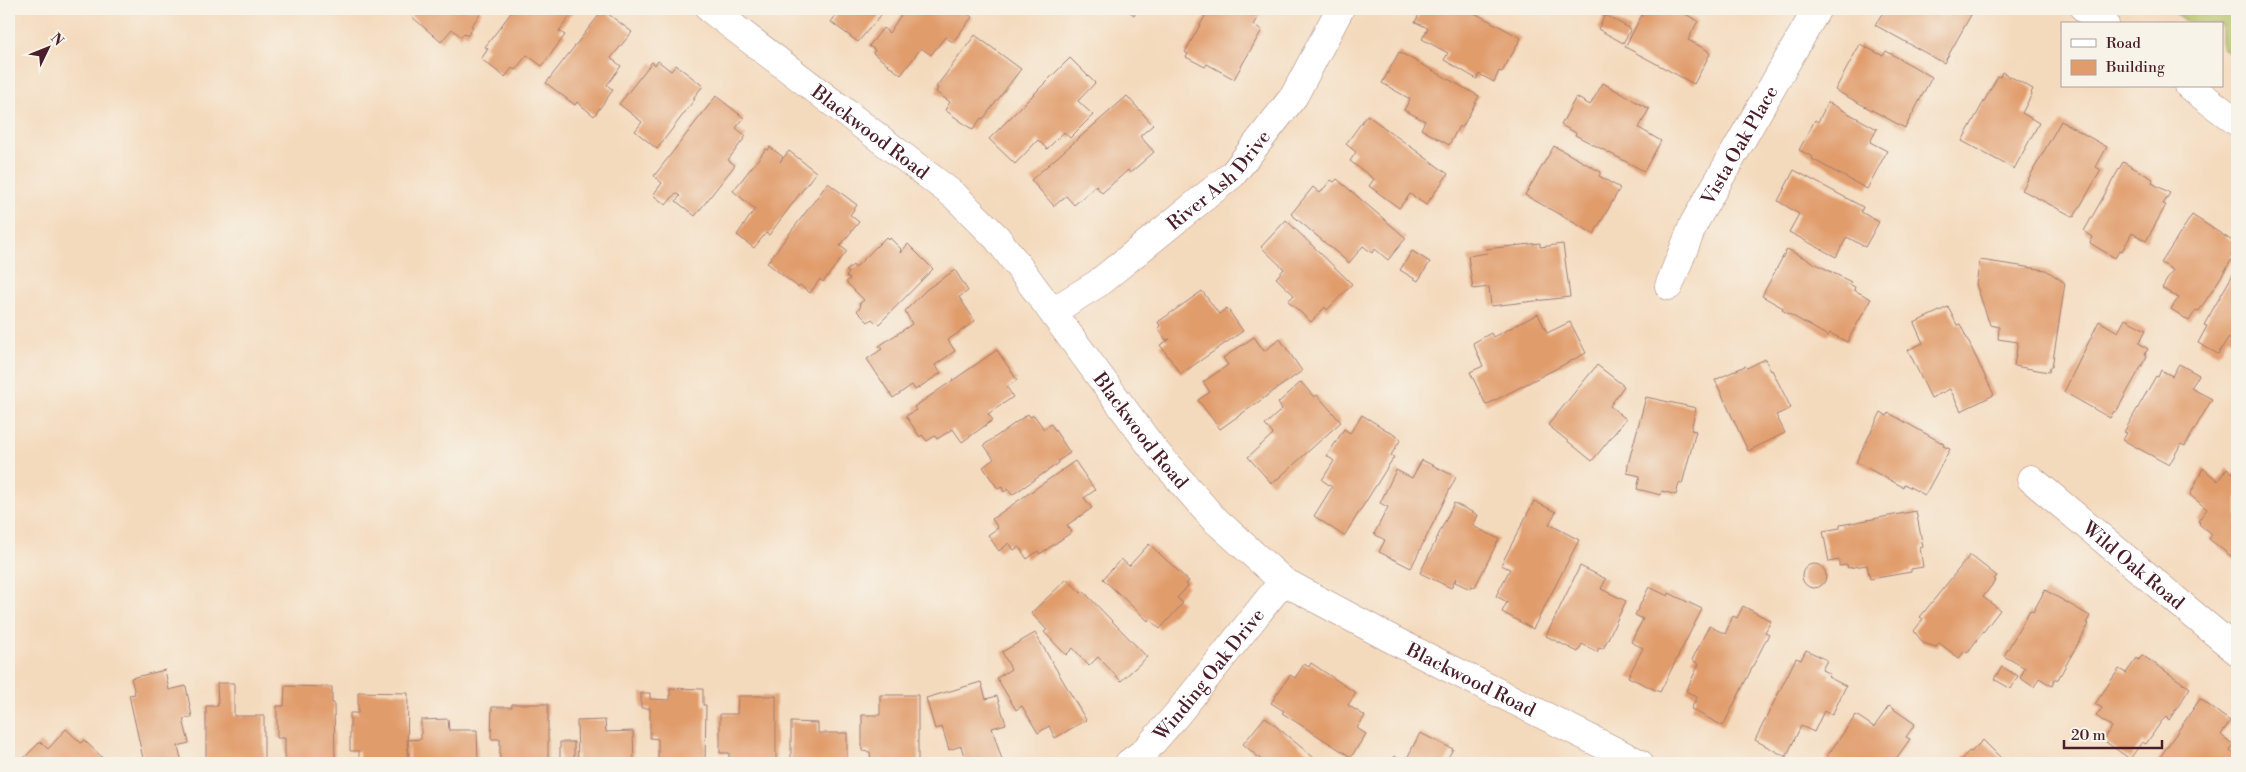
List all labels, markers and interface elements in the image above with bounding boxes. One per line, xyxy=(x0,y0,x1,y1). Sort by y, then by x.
north arrow xyxy=(22,22,72,72)
legend xyxy=(2061,22,2224,88)
text: N xyxy=(46,30,67,50)
text: Road xyxy=(2106,34,2141,53)
text: Building xyxy=(2105,58,2165,77)
street label: Blackwood Road xyxy=(806,79,934,185)
street label: Vista Oak Place xyxy=(1696,81,1784,210)
street label: River Ash Drive xyxy=(1162,125,1276,236)
street label: Blackwood Road xyxy=(1087,367,1193,494)
street label: Wild Oak Road xyxy=(2077,516,2189,615)
street label: Winding Oak Drive xyxy=(1148,603,1270,746)
street label: Blackwood Road xyxy=(1401,637,1540,722)
scale bar xyxy=(2064,717,2161,749)
text: 20 m xyxy=(2071,726,2106,745)

